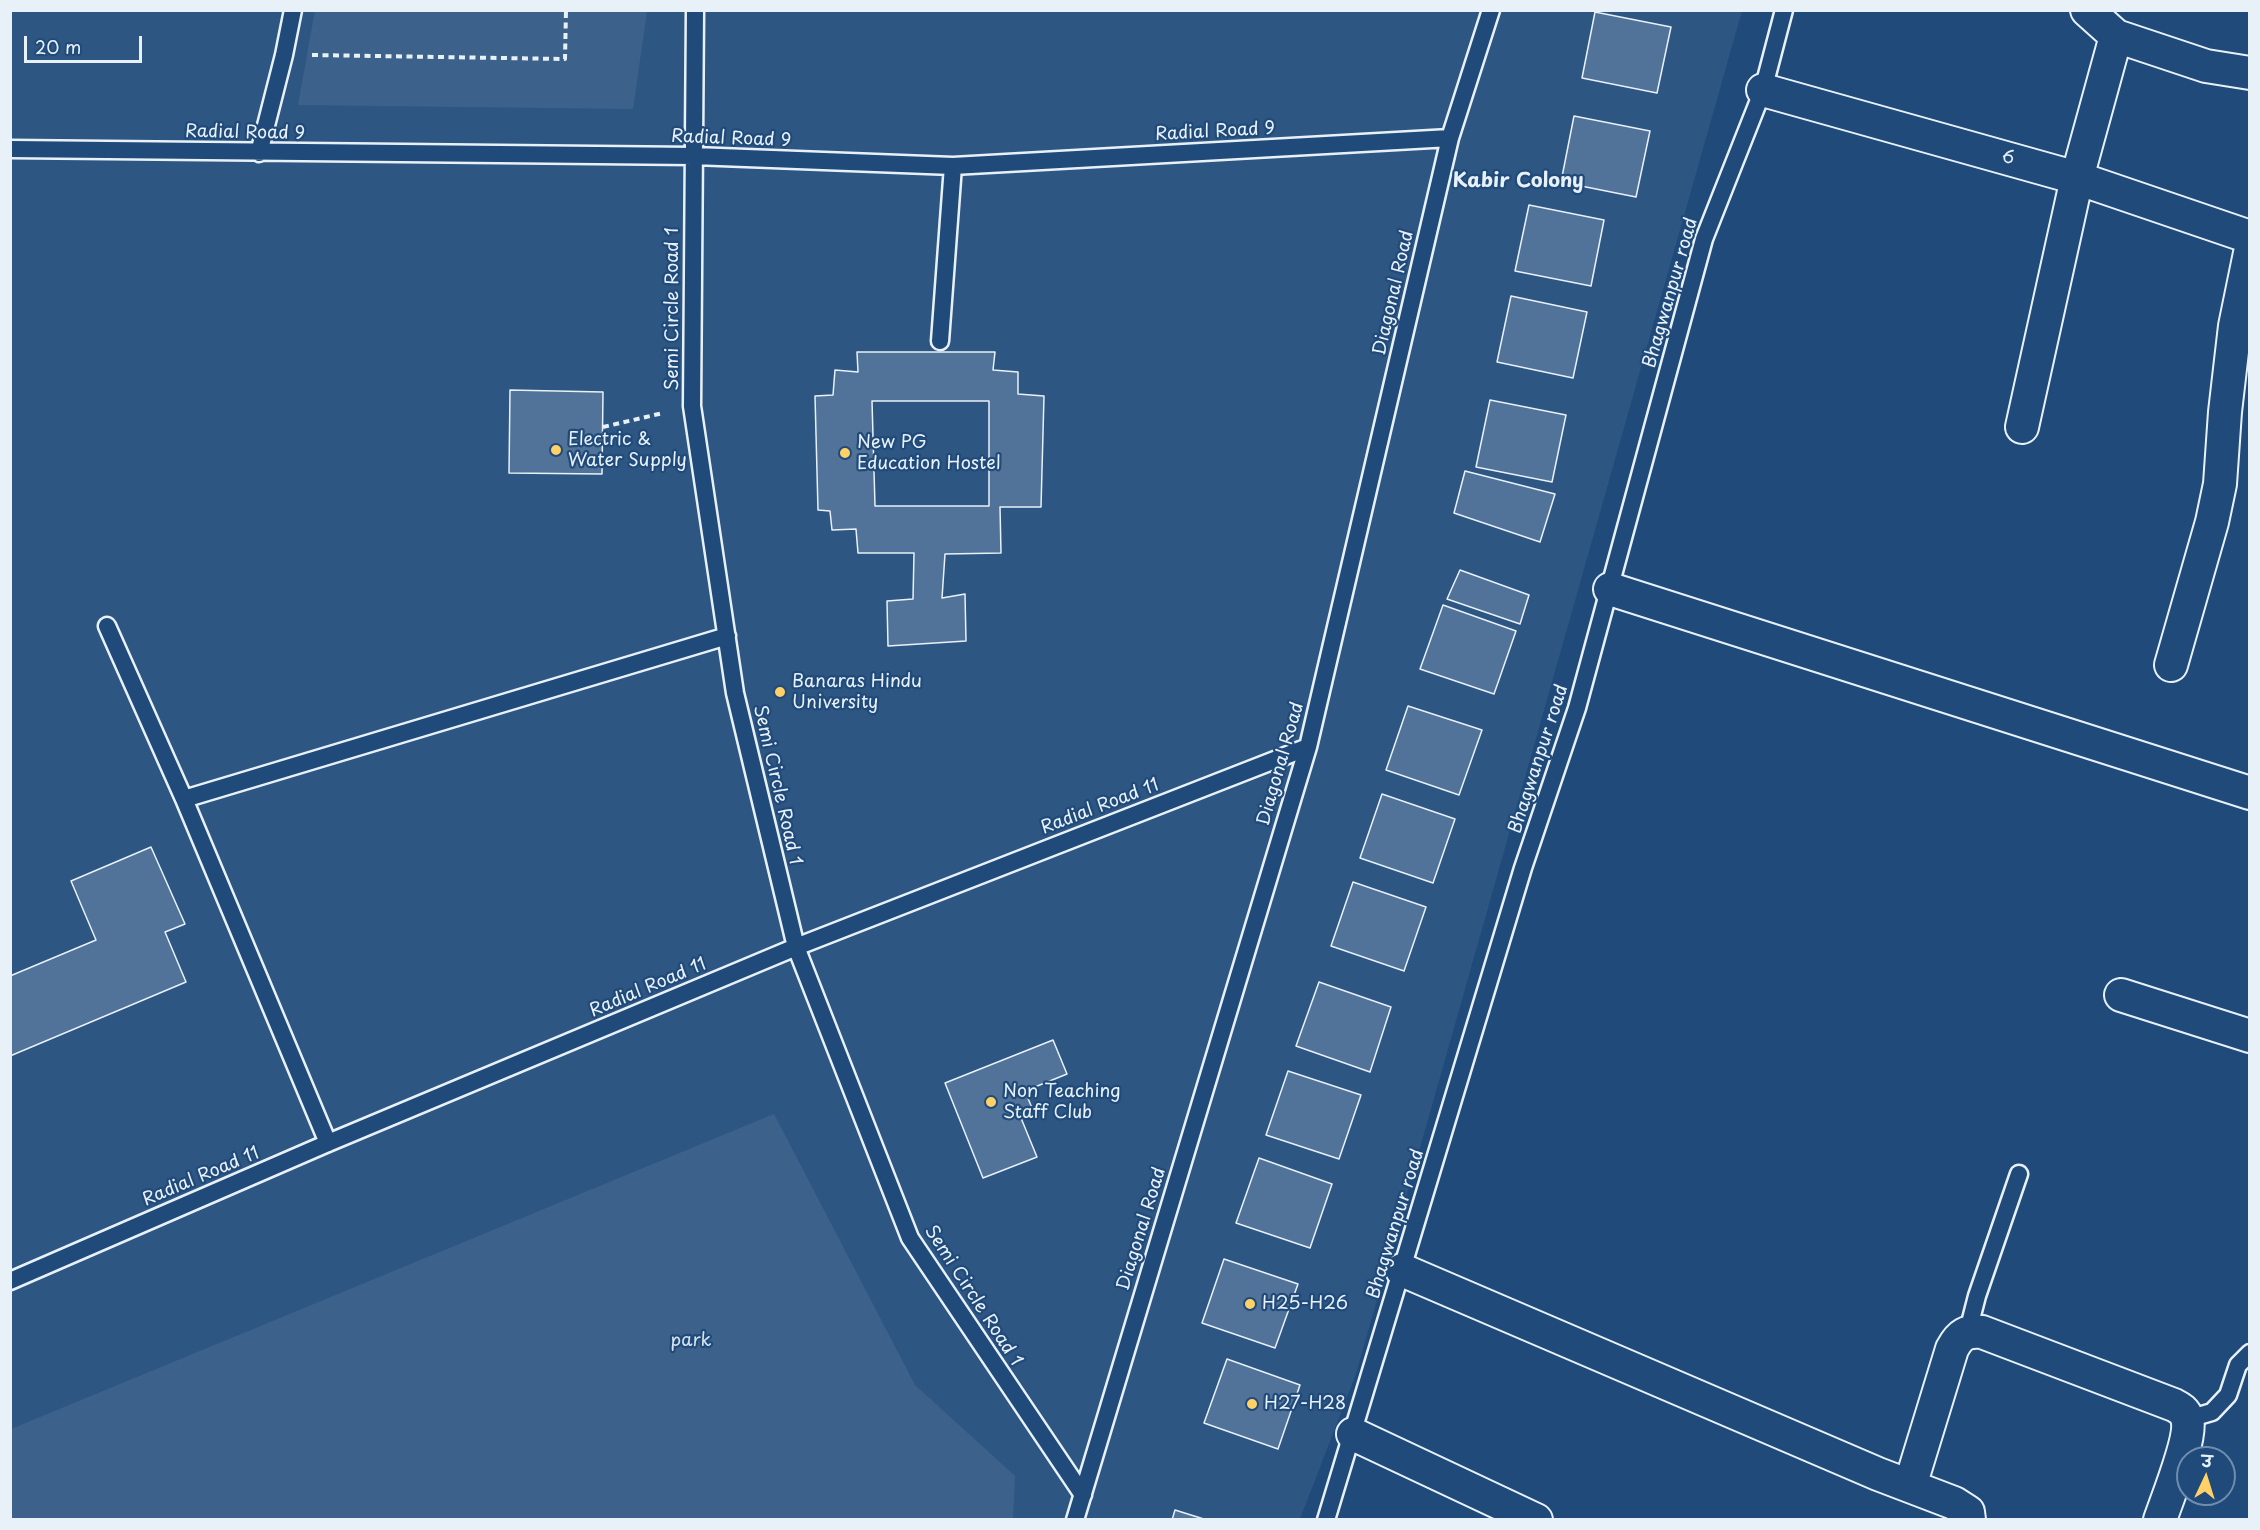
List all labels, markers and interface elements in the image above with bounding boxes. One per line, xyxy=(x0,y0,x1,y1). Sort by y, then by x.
scale bar xyxy=(27,24,146,62)
text: 20 m xyxy=(35,33,81,60)
street label: Radial Road 9 xyxy=(1154,118,1276,146)
street label: Radial Road 9 xyxy=(185,121,305,145)
street label: Radial Road 9 xyxy=(671,126,791,152)
street label: 6 xyxy=(1999,146,2017,170)
district label: Kabir Colony xyxy=(1452,169,1584,193)
street label: Bhagwanpur road xyxy=(1639,215,1703,371)
street label: Semi Circle Road 1 xyxy=(662,227,684,391)
street label: Diagonal Road xyxy=(1369,228,1419,358)
place label: Electric & Water Supply xyxy=(568,429,687,472)
place label: New PG Education Hostel xyxy=(857,432,1001,474)
marker: Electric & Water Supply xyxy=(549,443,563,457)
marker: New PG Education Hostel xyxy=(838,446,852,460)
place label: Banaras Hindu University xyxy=(792,671,922,714)
street label: Bhagwanpur road xyxy=(1505,682,1573,836)
marker: Banaras Hindu University xyxy=(773,685,787,699)
street label: Diagonal Road xyxy=(1253,700,1309,828)
street label: Semi Circle Road 1 xyxy=(748,703,806,867)
street label: Radial Road 11 xyxy=(1038,775,1162,839)
street label: Radial Road 11 xyxy=(586,954,710,1022)
place label: Non Teaching Staff Club xyxy=(1003,1081,1121,1124)
marker: Non Teaching Staff Club xyxy=(984,1095,998,1109)
street label: Radial Road 11 xyxy=(139,1143,263,1211)
street label: Bhagwanpur road xyxy=(1363,1147,1429,1301)
street label: Diagonal Road xyxy=(1113,1165,1171,1293)
street label: Semi Circle Road 1 xyxy=(919,1222,1027,1370)
place label: H25-H26 xyxy=(1262,1293,1348,1315)
marker: H25-H26 xyxy=(1243,1297,1257,1311)
park label: park xyxy=(671,1330,711,1352)
place label: H27-H28 xyxy=(1264,1393,1346,1415)
marker: H27-H28 xyxy=(1245,1397,1259,1411)
north arrow xyxy=(2176,1446,2236,1506)
text: उ xyxy=(2201,1448,2213,1472)

